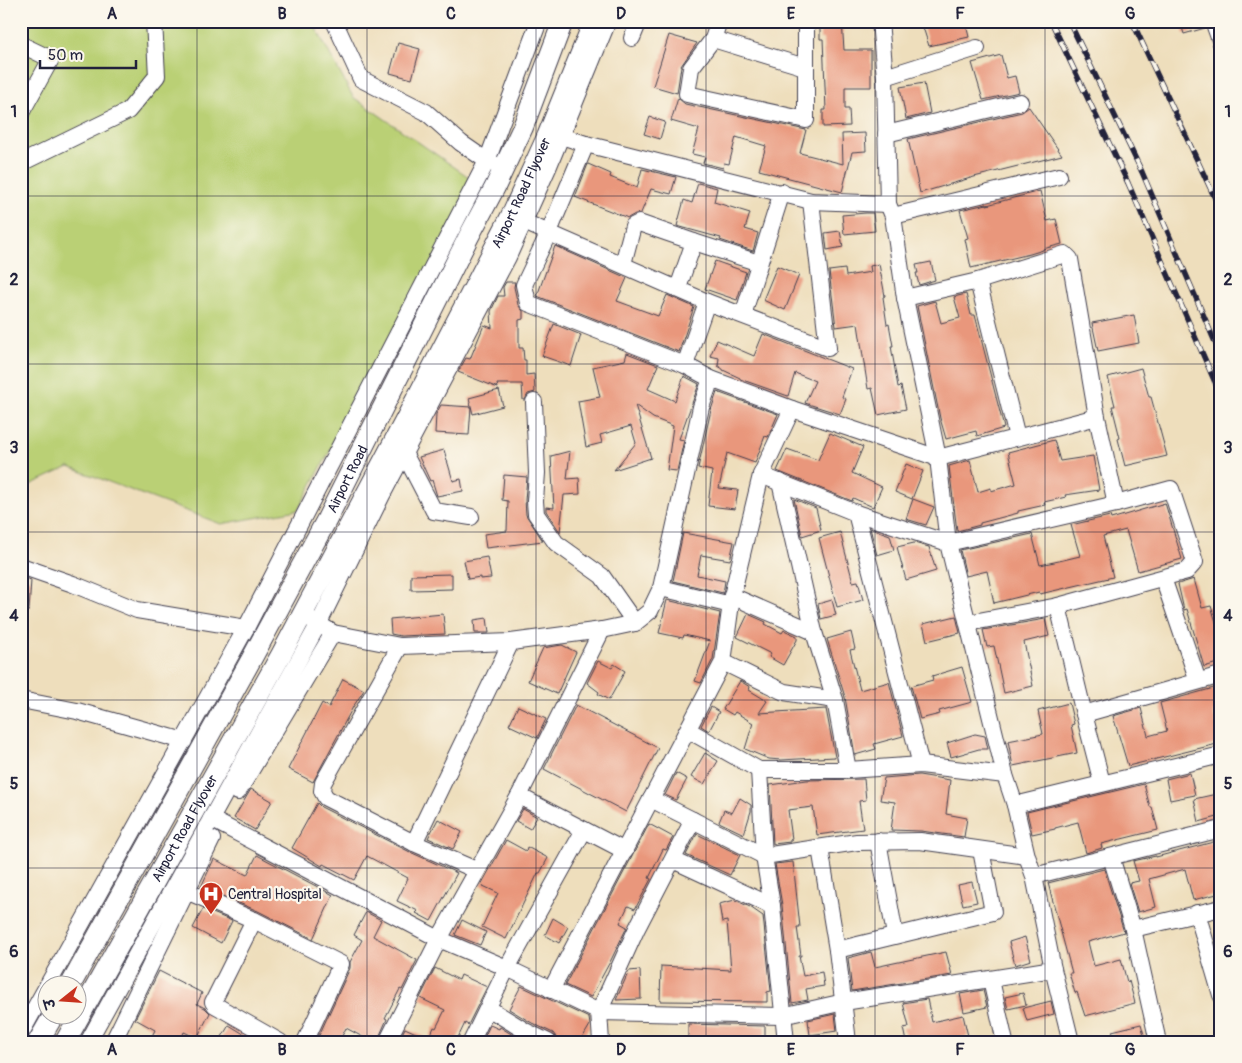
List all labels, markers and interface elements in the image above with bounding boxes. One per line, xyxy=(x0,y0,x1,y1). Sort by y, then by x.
text: A xyxy=(107,4,118,24)
text: B xyxy=(277,4,287,24)
text: C xyxy=(446,4,456,24)
text: D xyxy=(616,4,626,24)
text: E xyxy=(787,4,796,24)
text: F xyxy=(955,4,965,24)
text: G xyxy=(1125,4,1136,24)
scale bar xyxy=(40,38,136,70)
text: 50 m xyxy=(48,46,83,65)
text: 1 xyxy=(11,102,17,122)
text: 1 xyxy=(1225,102,1231,122)
street label: Airport Road Flyover xyxy=(487,135,554,251)
text: 2 xyxy=(10,270,19,290)
text: 2 xyxy=(1224,270,1233,290)
text: 3 xyxy=(10,438,19,458)
text: 3 xyxy=(1224,438,1233,458)
street label: Airport Road xyxy=(323,442,371,515)
text: 4 xyxy=(9,606,19,626)
text: 4 xyxy=(1223,606,1233,626)
street label: Airport Road Flyover xyxy=(148,772,221,885)
text: 5 xyxy=(10,774,19,794)
text: 5 xyxy=(1224,774,1233,794)
hospital icon: Central Hospital xyxy=(198,881,224,915)
place label: Central Hospital xyxy=(228,886,322,903)
text: 6 xyxy=(9,942,19,962)
text: 6 xyxy=(1223,942,1233,962)
north arrow xyxy=(38,976,88,1026)
text: उ xyxy=(40,995,60,1013)
text: A xyxy=(107,1040,118,1060)
text: B xyxy=(277,1040,287,1060)
text: C xyxy=(446,1040,456,1060)
text: D xyxy=(616,1040,626,1060)
text: E xyxy=(787,1040,796,1060)
text: F xyxy=(955,1040,965,1060)
text: G xyxy=(1125,1040,1136,1060)

